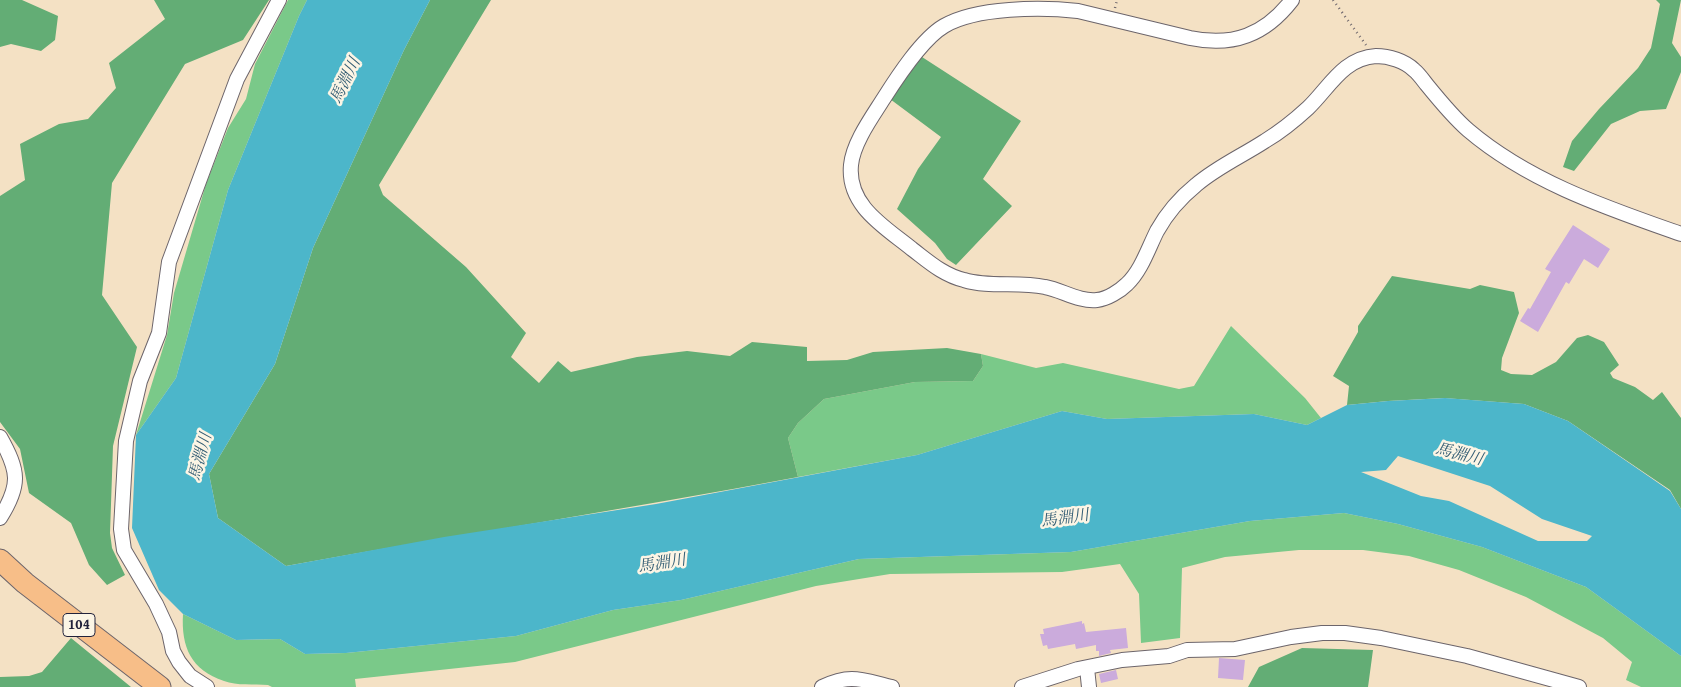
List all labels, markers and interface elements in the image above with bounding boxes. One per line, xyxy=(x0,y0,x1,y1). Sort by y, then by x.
water label: 馬淵川 xyxy=(327,55,365,107)
water label: 馬淵川 xyxy=(186,431,216,483)
water label: 馬淵川 xyxy=(1433,440,1485,470)
water label: 馬淵川 xyxy=(1040,506,1090,532)
water label: 馬淵川 xyxy=(637,551,687,577)
road number: 104 xyxy=(63,614,95,636)

